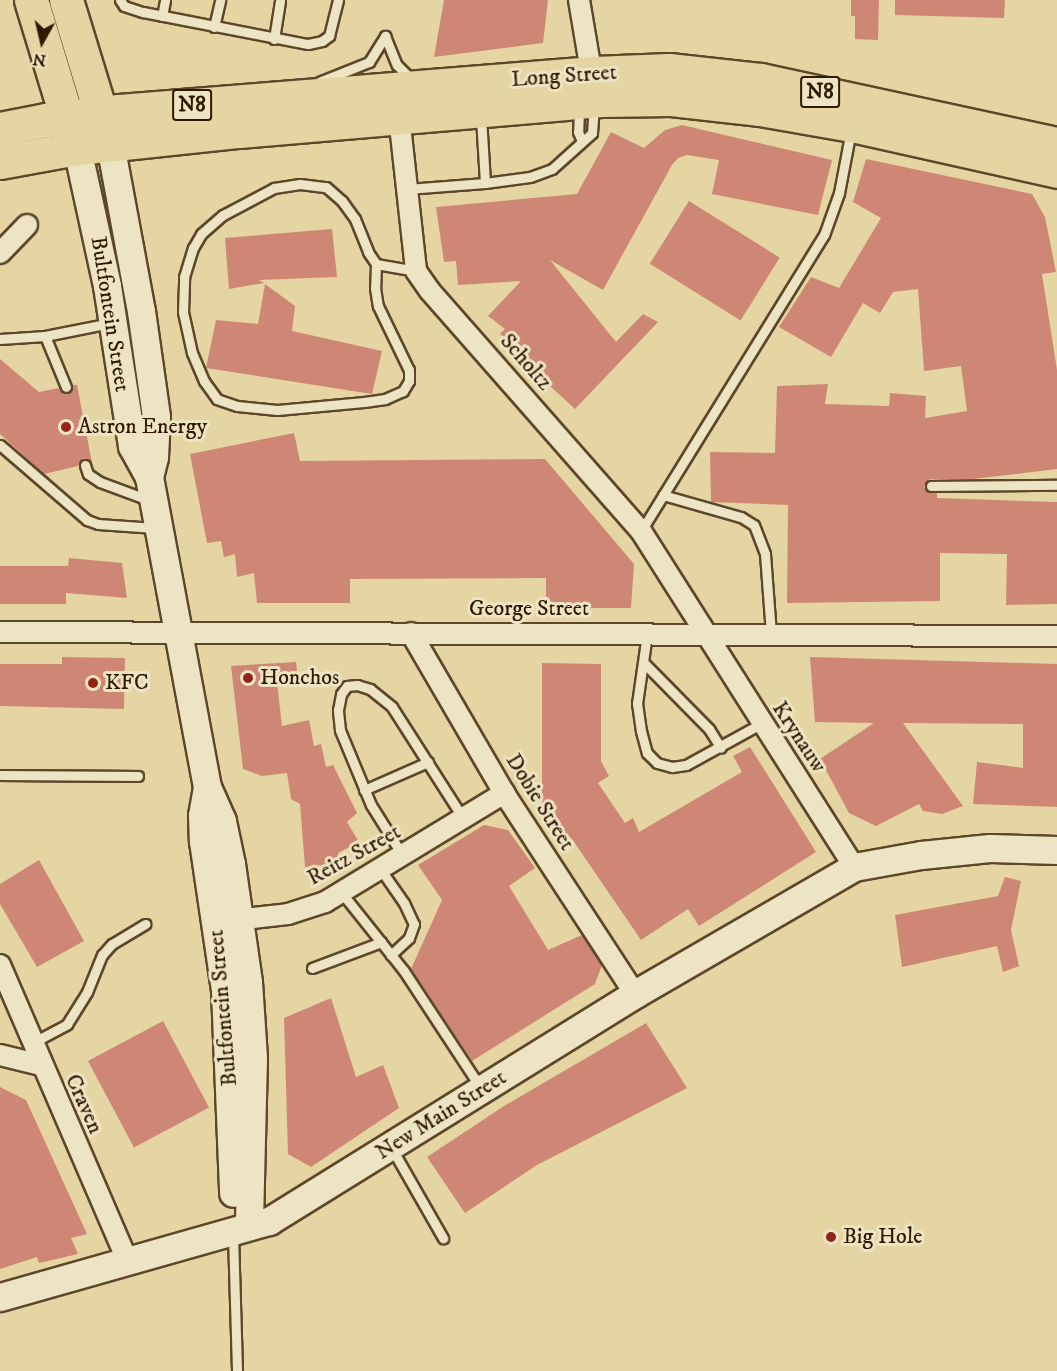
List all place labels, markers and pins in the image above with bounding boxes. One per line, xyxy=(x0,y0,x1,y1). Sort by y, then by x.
place label: Astron Energy xyxy=(78,414,207,440)
marker: Astron Energy xyxy=(59,420,73,434)
place label: Honchos xyxy=(260,665,339,691)
place label: KFC xyxy=(105,670,149,696)
marker: Honchos xyxy=(241,671,255,685)
marker: KFC xyxy=(86,676,100,690)
place label: Big Hole xyxy=(843,1224,922,1250)
marker: Big Hole xyxy=(824,1230,838,1244)

